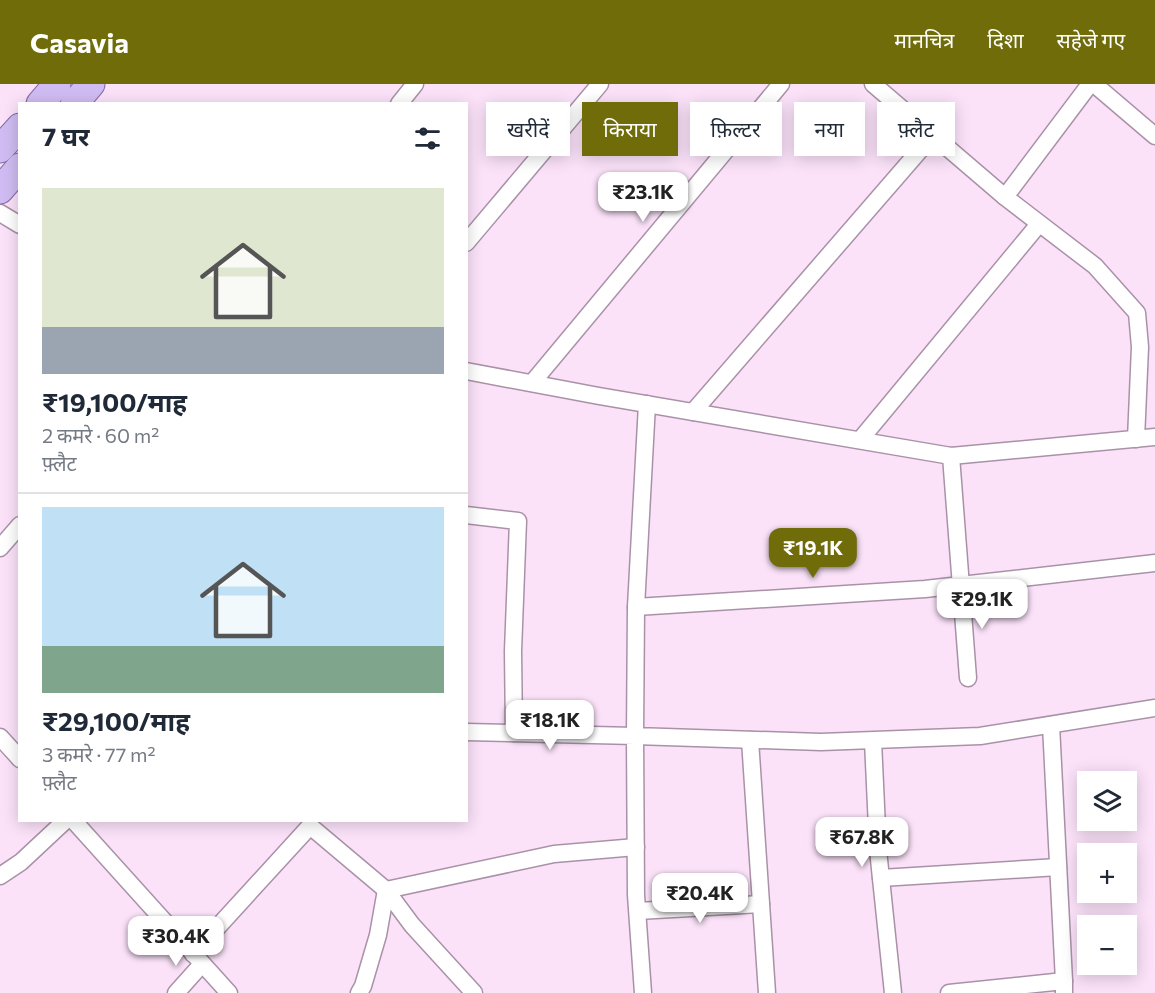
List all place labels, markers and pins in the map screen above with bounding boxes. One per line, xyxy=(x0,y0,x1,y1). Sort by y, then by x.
pin: ₹23.1K xyxy=(594,172,692,223)
pin: ₹19.1K xyxy=(764,528,862,579)
pin: ₹29.1K xyxy=(933,579,1031,630)
pin: ₹18.1K xyxy=(501,700,599,751)
pin: ₹67.8K xyxy=(813,817,911,868)
pin: ₹20.4K xyxy=(651,873,749,924)
pin: ₹30.4K xyxy=(127,916,225,967)

